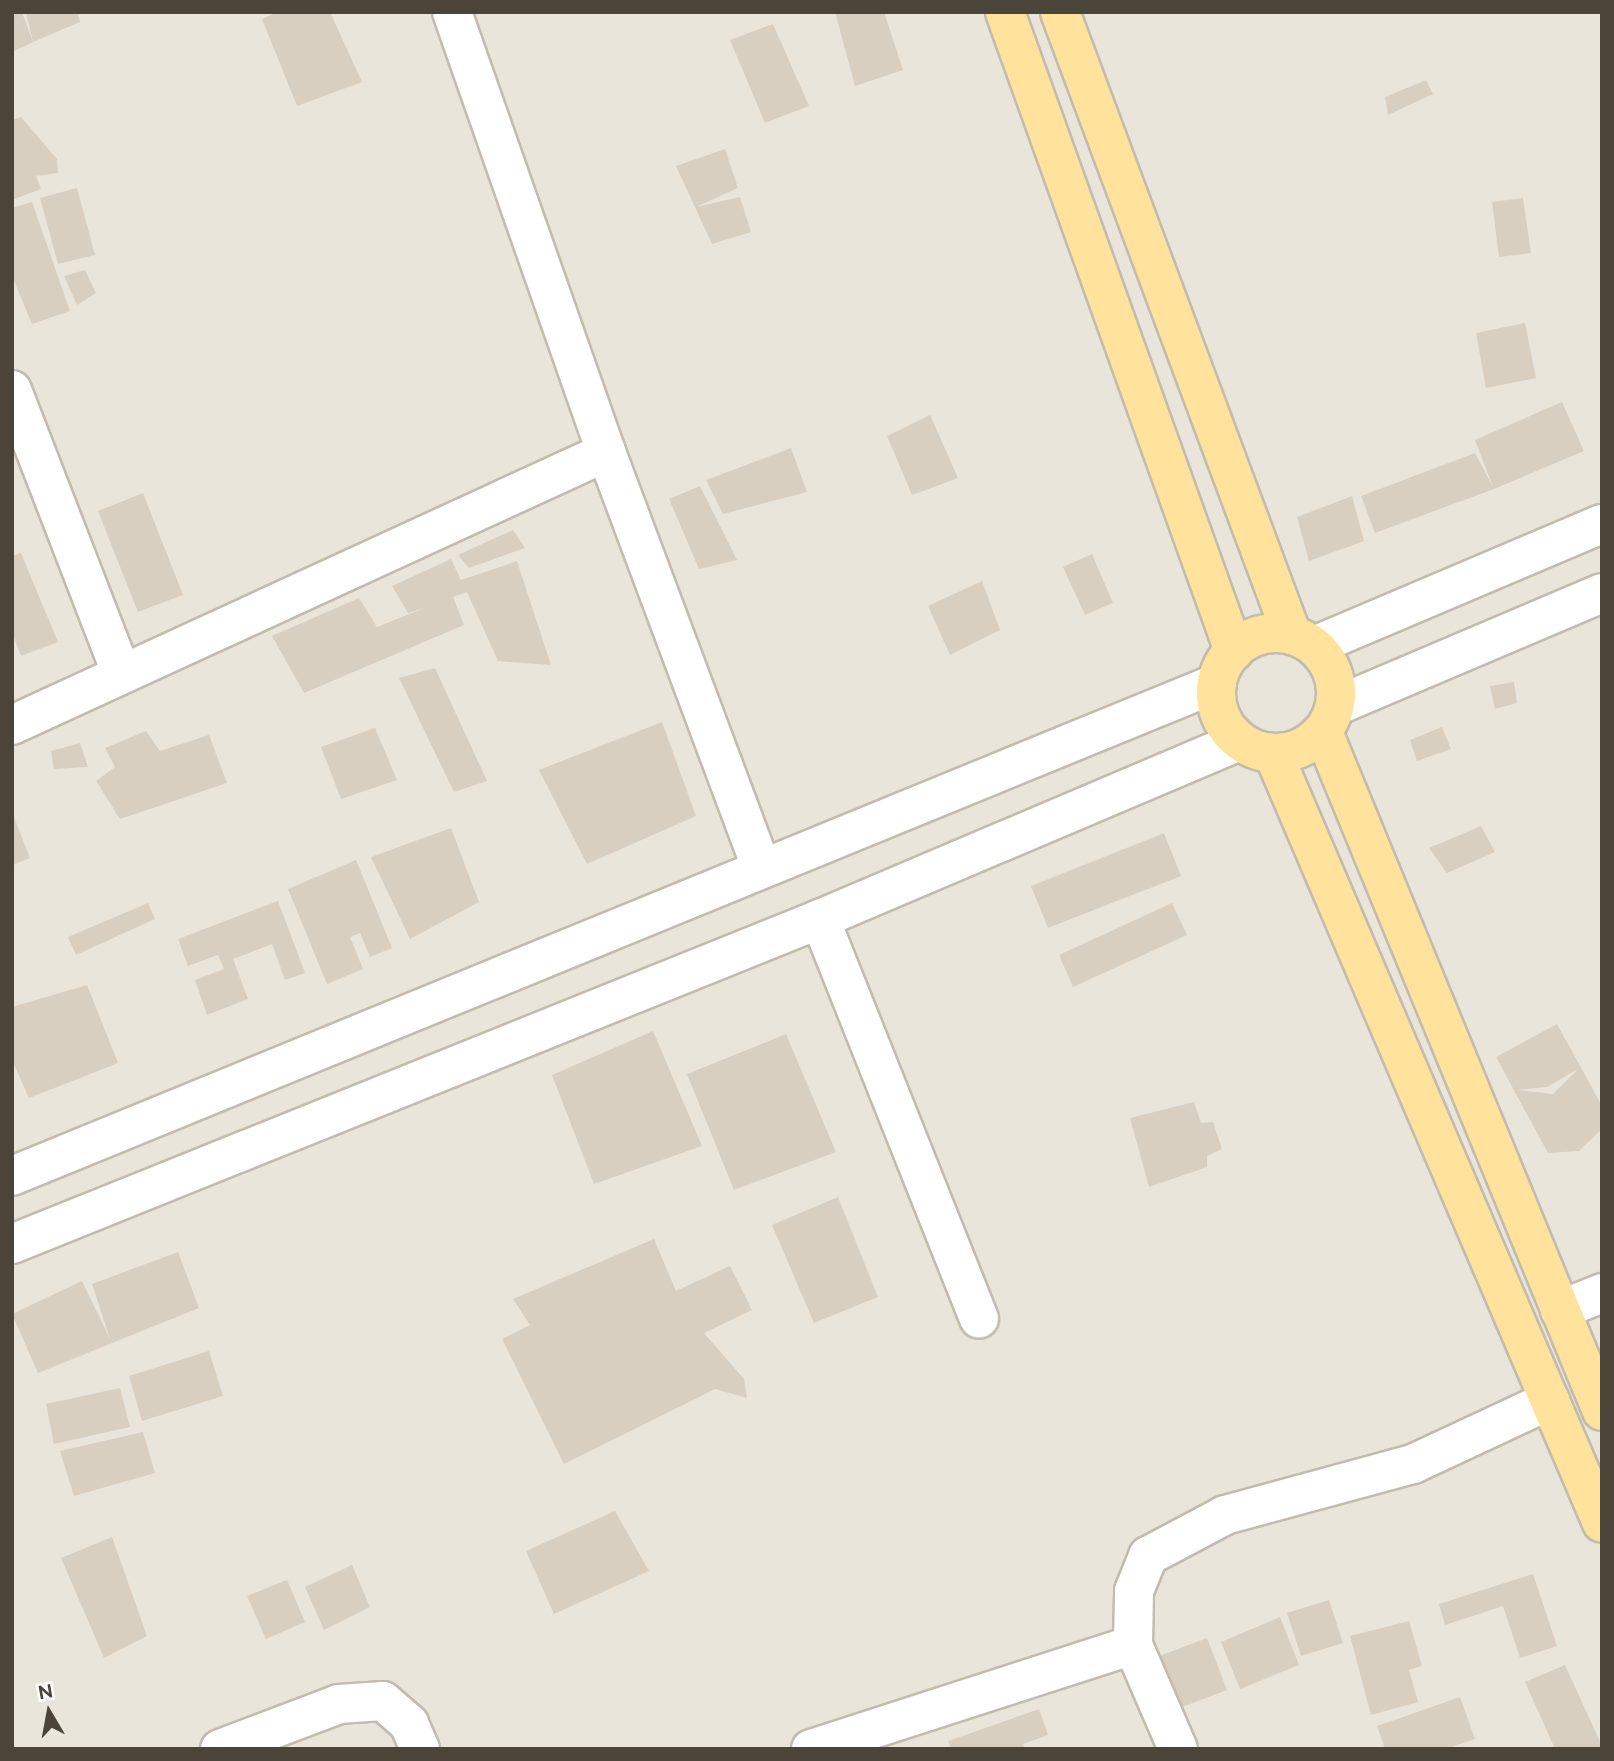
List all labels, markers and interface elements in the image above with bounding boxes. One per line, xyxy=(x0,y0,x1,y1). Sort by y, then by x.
north arrow xyxy=(14,1677,84,1747)
text: N xyxy=(36,1679,54,1703)

